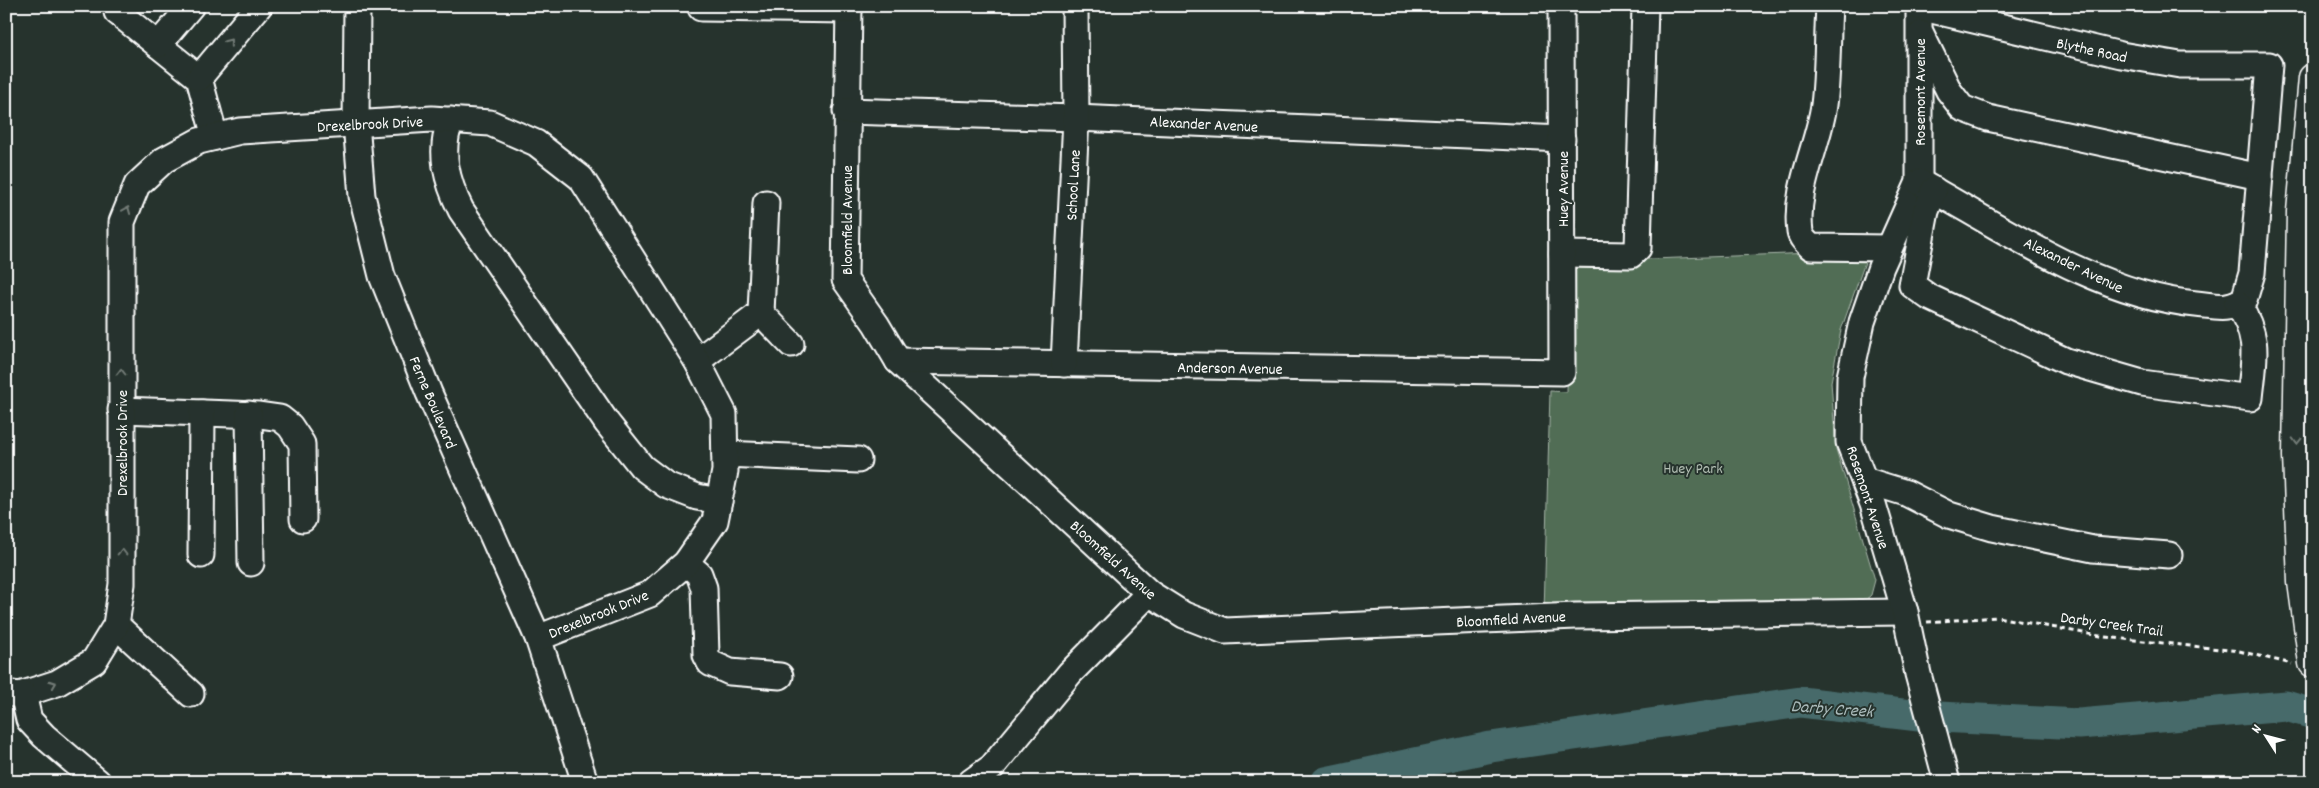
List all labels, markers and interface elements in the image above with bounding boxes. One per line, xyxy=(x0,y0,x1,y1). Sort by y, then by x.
street label: Blythe Road xyxy=(2054,33,2129,70)
street label: Rosemont Avenue xyxy=(1910,38,1933,146)
one-way arrow xyxy=(223,39,232,48)
street label: Drexelbrook Drive xyxy=(317,111,424,140)
street label: Alexander Avenue xyxy=(1149,111,1259,140)
street label: School Lane xyxy=(1061,149,1088,221)
street label: Huey Avenue xyxy=(1553,151,1576,227)
street label: Bloomfield Avenue xyxy=(837,165,860,275)
one-way arrow xyxy=(121,207,131,215)
street label: Alexander Avenue xyxy=(2019,232,2127,300)
street label: Ferne Boulevard xyxy=(402,353,461,453)
street label: Anderson Avenue xyxy=(1177,357,1283,382)
one-way arrow xyxy=(116,368,126,376)
street label: Drexelbrook Drive xyxy=(112,390,135,496)
one-way arrow xyxy=(2292,437,2303,445)
street label: Rosemont Avenue xyxy=(1839,443,1894,552)
park label: Huey Park xyxy=(1663,458,1723,481)
street label: Bloomfield Avenue xyxy=(1064,516,1161,606)
one-way arrow xyxy=(117,548,127,556)
street label: Drexelbrook Drive xyxy=(545,585,652,646)
street label: Bloomfield Avenue xyxy=(1456,606,1567,635)
street label: Darby Creek Trail xyxy=(2059,607,2165,644)
one-way arrow xyxy=(48,680,57,690)
water label: Darby Creek xyxy=(1790,695,1875,726)
north arrow xyxy=(2242,710,2292,760)
text: N xyxy=(2247,721,2267,738)

